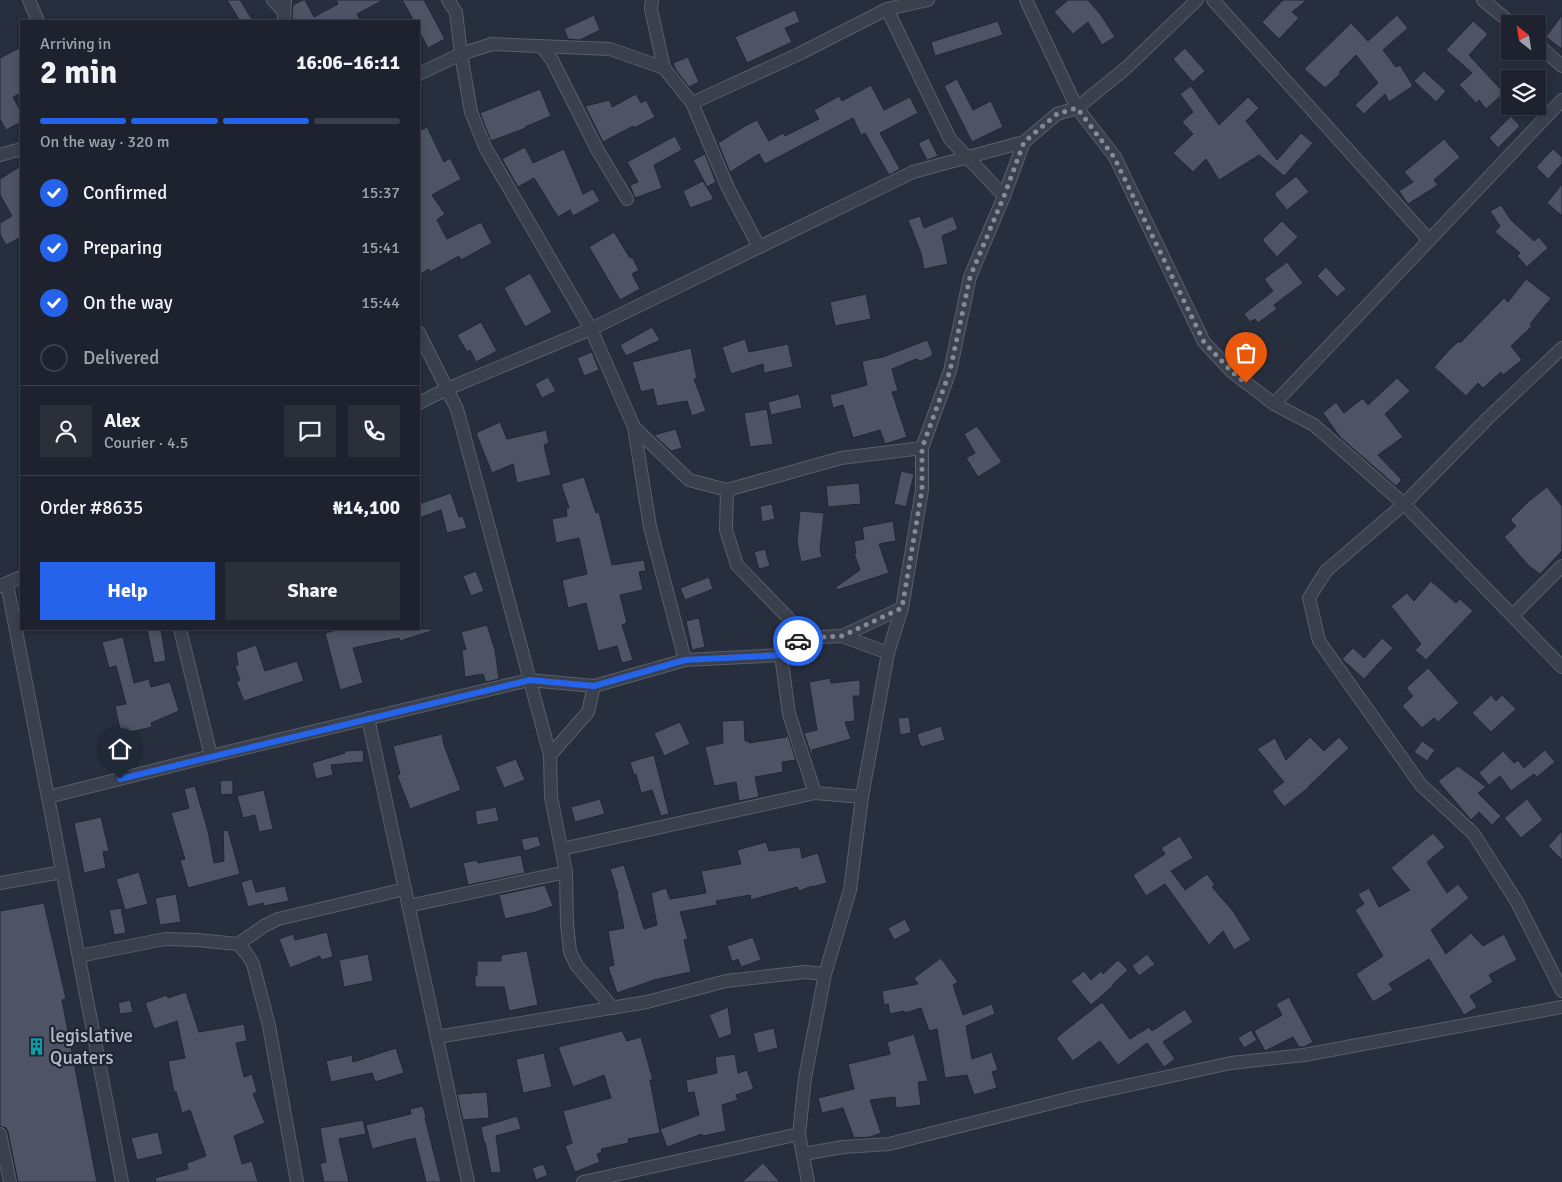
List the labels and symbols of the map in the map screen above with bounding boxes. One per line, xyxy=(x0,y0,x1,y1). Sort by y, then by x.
north arrow xyxy=(1501,15,1546,60)
pin xyxy=(1225,332,1267,383)
courier xyxy=(773,616,823,666)
pin xyxy=(99,728,141,779)
place label: legislative Quaters xyxy=(50,1024,133,1070)
building icon: legislative Quaters xyxy=(26,1036,46,1056)

